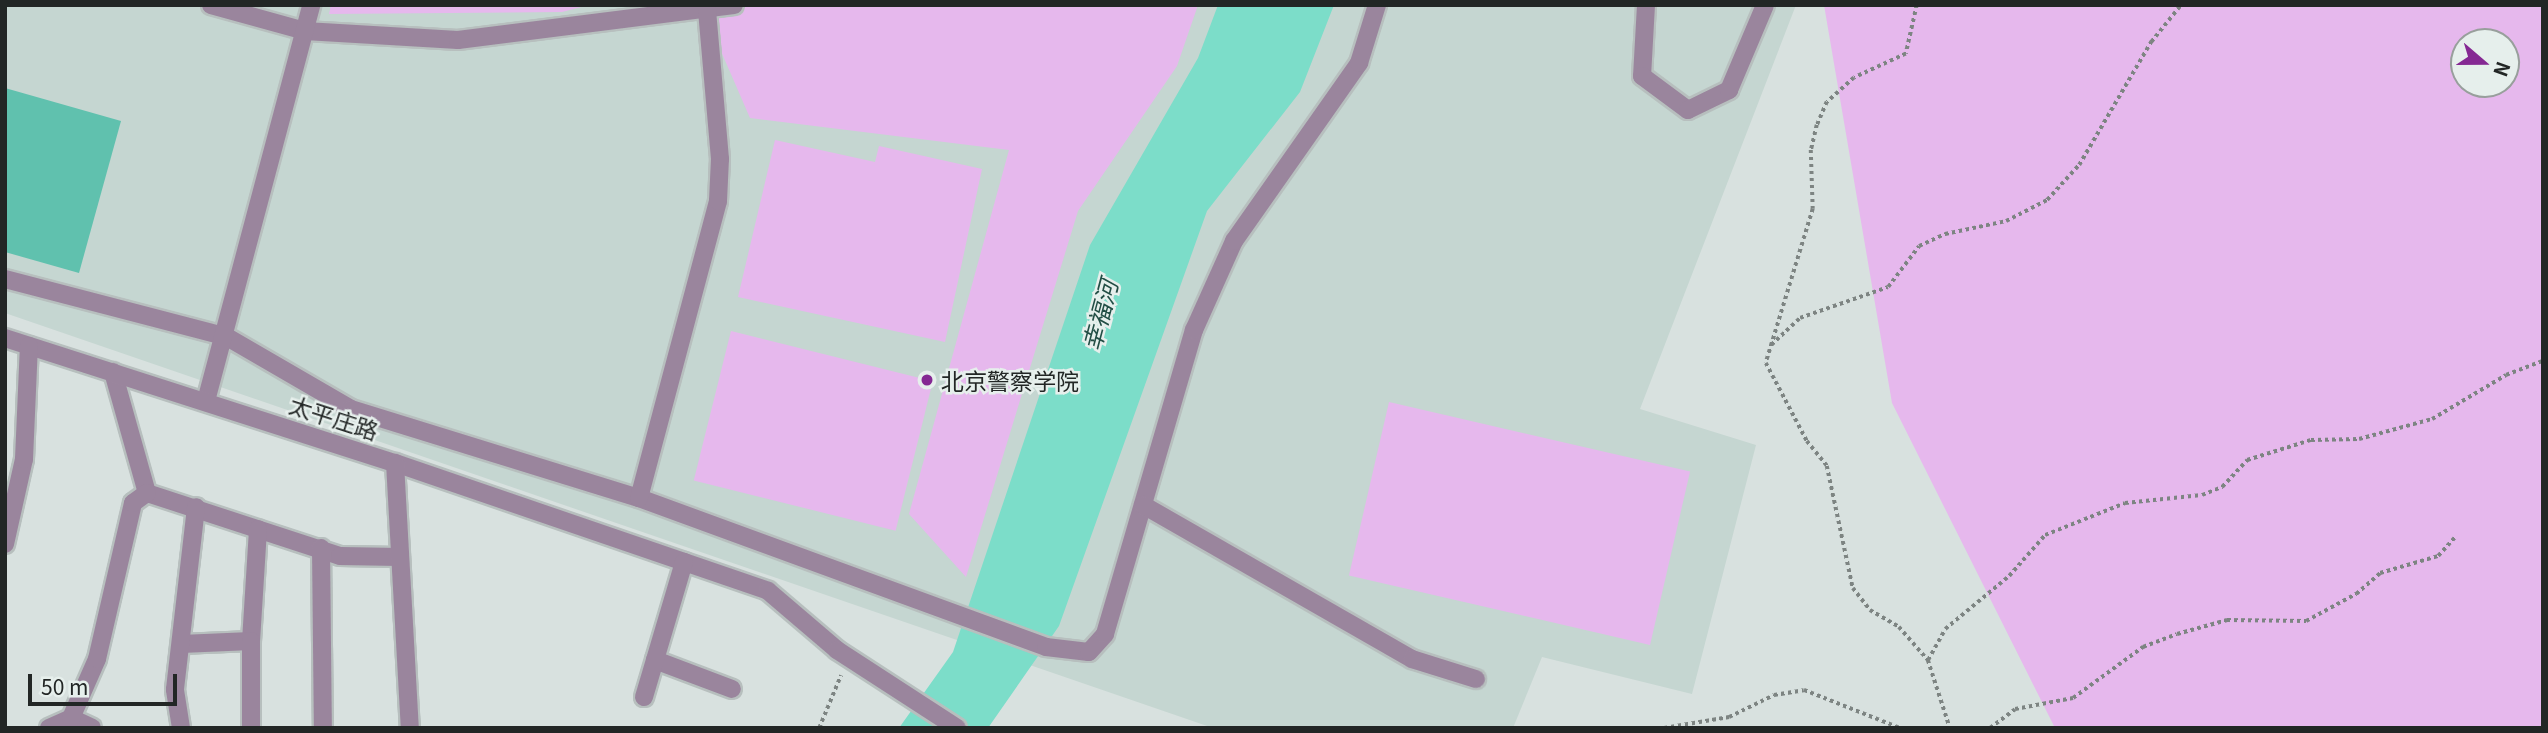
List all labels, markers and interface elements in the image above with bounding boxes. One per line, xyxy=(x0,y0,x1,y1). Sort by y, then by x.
north arrow xyxy=(2450,28,2520,98)
text: N xyxy=(2488,58,2518,81)
water label: 幸福河 xyxy=(1076,276,1122,354)
place label: 北京警察学院 xyxy=(941,366,1079,394)
marker: 北京警察学院 xyxy=(919,372,935,388)
street label: 太平庄路 xyxy=(286,390,382,444)
scale bar xyxy=(32,660,180,704)
text: 50 m xyxy=(41,671,88,701)

